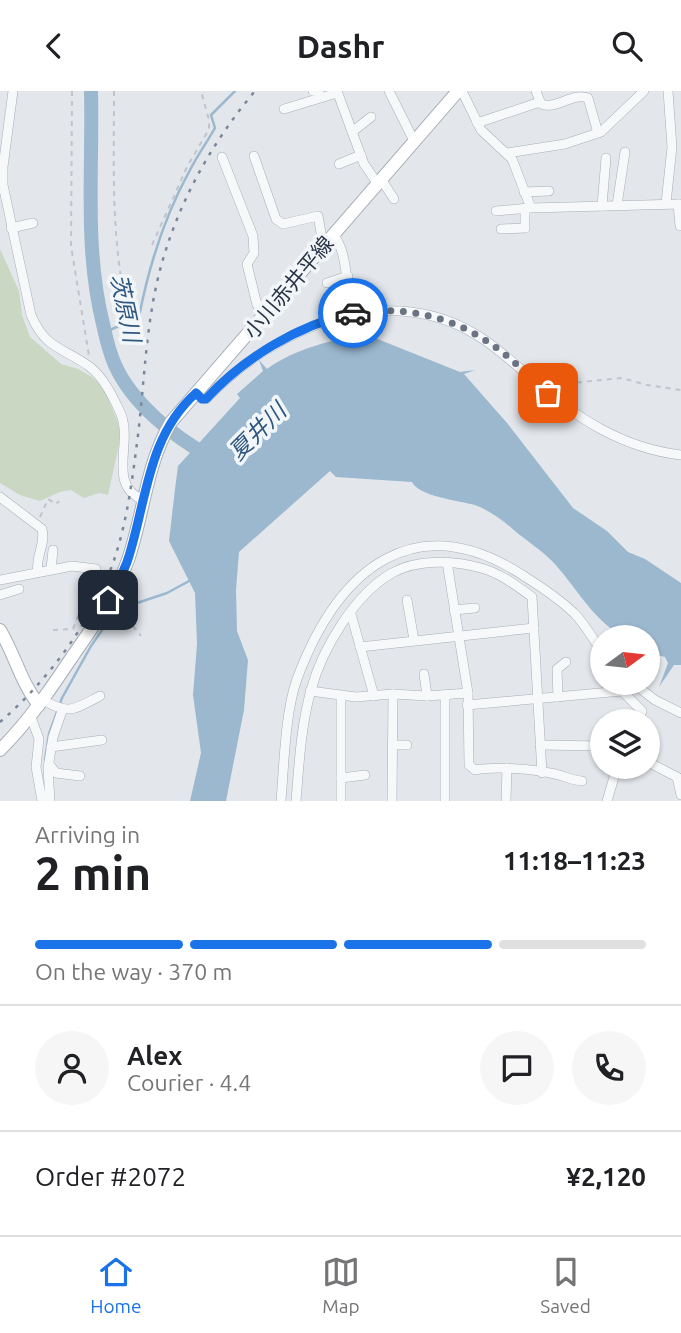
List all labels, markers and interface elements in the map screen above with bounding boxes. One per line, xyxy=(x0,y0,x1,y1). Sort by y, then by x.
icon: back xyxy=(35,27,73,65)
icon: search xyxy=(608,27,646,65)
text: Dashr xyxy=(297,28,384,64)
street label: 小川赤井平線 xyxy=(238,231,338,343)
water label: 茨原川 xyxy=(107,272,146,347)
courier xyxy=(318,278,388,348)
icon: car xyxy=(334,294,372,332)
pin xyxy=(518,363,578,423)
icon: bag xyxy=(529,374,567,412)
water label: 夏井川 xyxy=(224,396,292,464)
pin xyxy=(78,570,138,630)
icon: home xyxy=(89,581,127,619)
north arrow xyxy=(590,625,660,695)
map controls xyxy=(590,625,660,779)
button: layers xyxy=(590,709,660,779)
text: Arriving in xyxy=(35,822,140,847)
text: 11:18–11:23 xyxy=(503,846,646,875)
text: 2 min xyxy=(35,847,151,899)
text: On the way · 370 m xyxy=(35,959,232,984)
button: person xyxy=(35,1031,109,1105)
button: chat xyxy=(480,1031,554,1105)
button: phone xyxy=(572,1031,646,1105)
text: Alex xyxy=(127,1041,182,1070)
text: Courier · 4.4 xyxy=(127,1070,251,1095)
text: Order #2072 xyxy=(35,1162,186,1191)
text: ¥2,120 xyxy=(566,1162,646,1191)
tab: Home xyxy=(90,1253,141,1317)
tab: Map xyxy=(322,1253,360,1317)
tab: Saved xyxy=(540,1253,591,1317)

